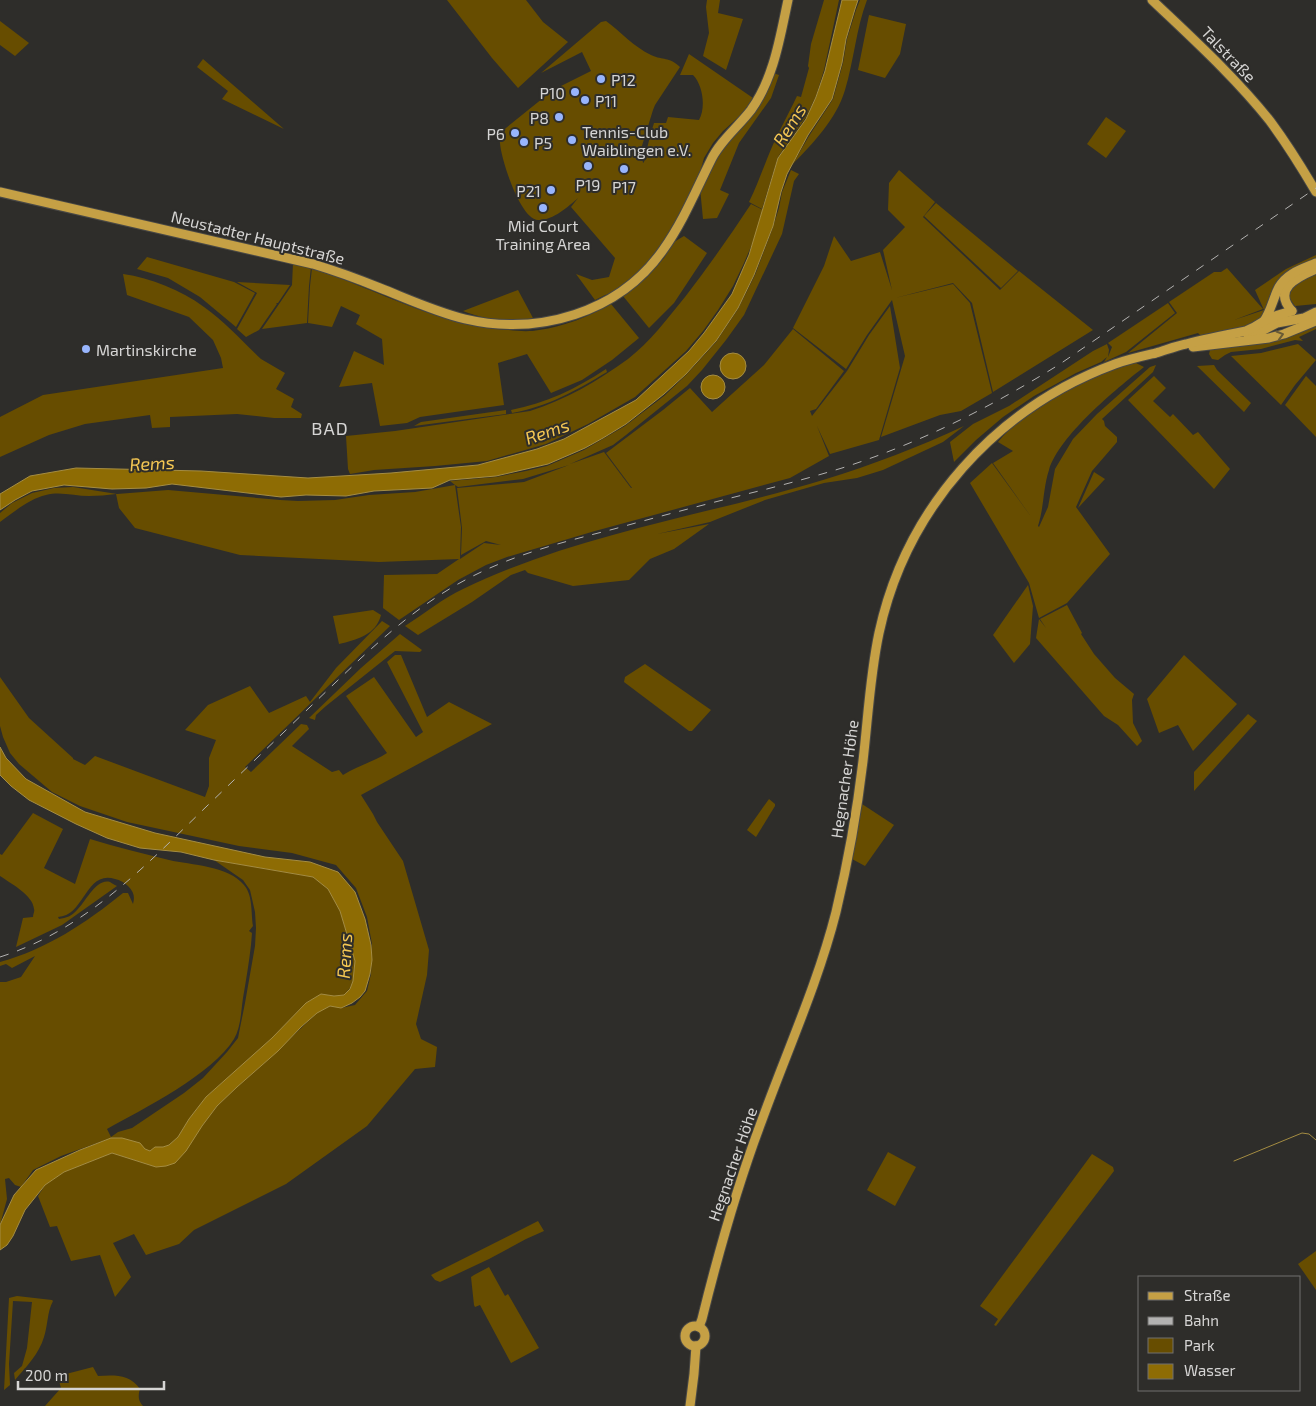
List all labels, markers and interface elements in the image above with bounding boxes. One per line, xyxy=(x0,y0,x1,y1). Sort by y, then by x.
street label: Talstraße xyxy=(1198,22,1260,86)
place label: P12 xyxy=(611,70,636,89)
marker: P12 xyxy=(595,73,607,85)
place label: P10 xyxy=(540,83,565,102)
marker: P10 xyxy=(569,86,581,98)
place label: P11 xyxy=(595,91,617,110)
marker: P11 xyxy=(579,94,591,106)
water label: Rems xyxy=(768,100,810,150)
place label: P8 xyxy=(530,108,549,127)
marker: P8 xyxy=(553,111,565,123)
place label: Tennis-Club Waiblingen e.V. xyxy=(582,122,691,159)
place label: P6 xyxy=(486,124,505,143)
marker: P6 xyxy=(509,127,521,139)
place label: P5 xyxy=(534,133,552,152)
marker: Tennis-Club Waiblingen e.V. xyxy=(566,134,578,146)
marker: P5 xyxy=(518,136,530,148)
marker: P19 xyxy=(582,160,594,172)
marker: P17 xyxy=(618,163,630,175)
place label: P19 xyxy=(576,175,600,194)
place label: P17 xyxy=(612,177,636,196)
place label: P21 xyxy=(516,181,541,200)
marker: P21 xyxy=(545,184,557,196)
marker: Mid Court Training Area xyxy=(537,202,549,214)
street label: Neustadter Hauptstraße xyxy=(169,206,347,268)
place label: Mid Court Training Area xyxy=(495,216,591,253)
one-way arrow xyxy=(1275,330,1284,341)
place label: Martinskirche xyxy=(96,340,197,359)
marker: Martinskirche xyxy=(80,343,92,355)
water label: Rems xyxy=(522,413,572,449)
district label: BAD xyxy=(311,417,349,439)
water label: Rems xyxy=(129,451,175,475)
street label: Hegnacher Höhe xyxy=(826,719,862,839)
water label: Rems xyxy=(332,933,356,979)
street label: Hegnacher Höhe xyxy=(704,1105,760,1223)
legend xyxy=(1138,1276,1301,1391)
text: Straße xyxy=(1184,1286,1230,1304)
text: Bahn xyxy=(1184,1311,1219,1329)
text: Park xyxy=(1184,1336,1215,1354)
scale bar xyxy=(18,1358,164,1390)
text: Wasser xyxy=(1184,1361,1236,1379)
text: 200 m xyxy=(25,1366,68,1384)

